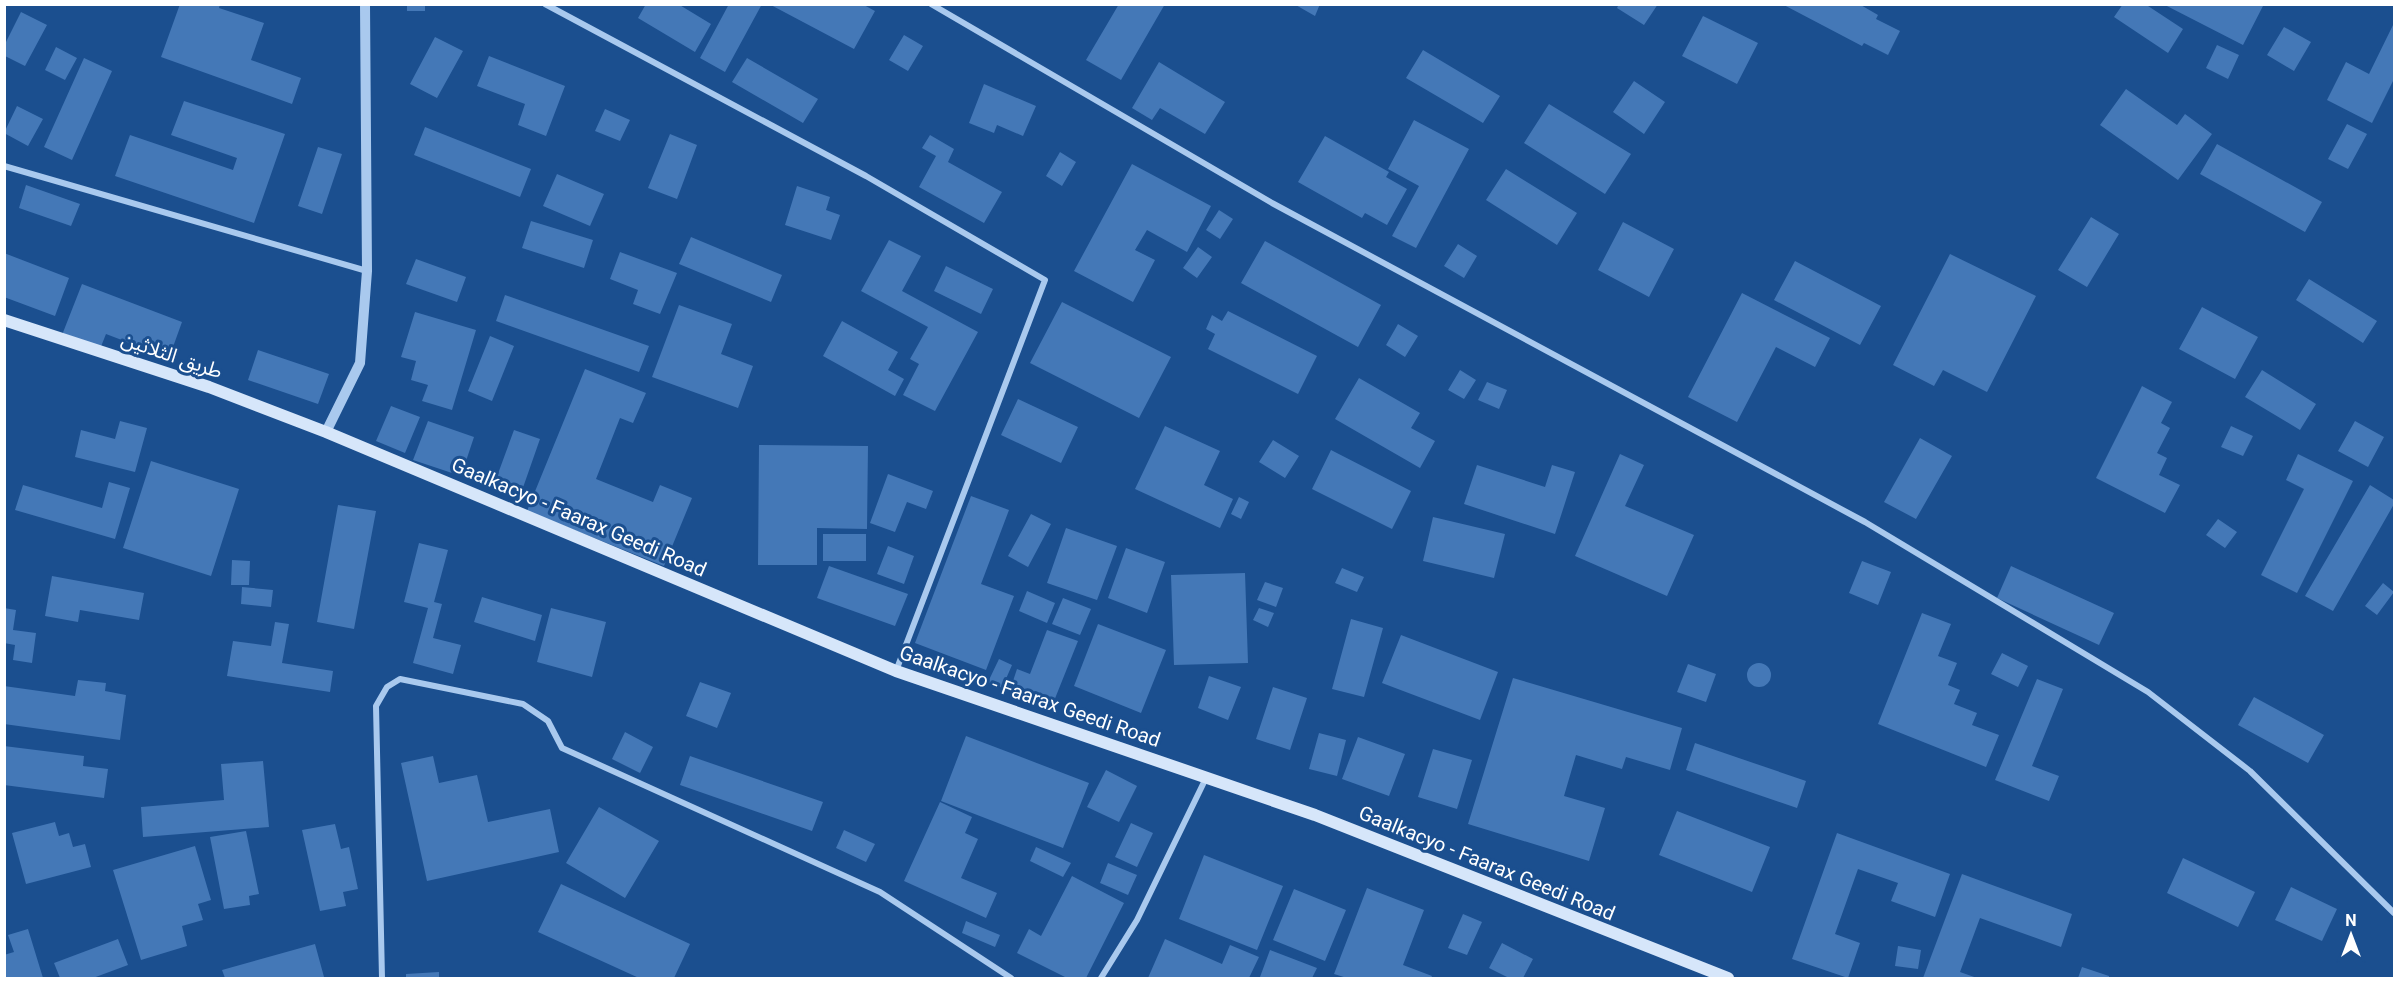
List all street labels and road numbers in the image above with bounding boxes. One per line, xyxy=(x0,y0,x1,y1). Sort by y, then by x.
street label: طريق الثلاثين xyxy=(118,326,226,384)
street label: Gaalkacyo - Faarax Geedi Road xyxy=(448,452,710,582)
street label: Gaalkacyo - Faarax Geedi Road xyxy=(896,640,1164,752)
street label: Gaalkacyo - Faarax Geedi Road xyxy=(1355,800,1619,926)

